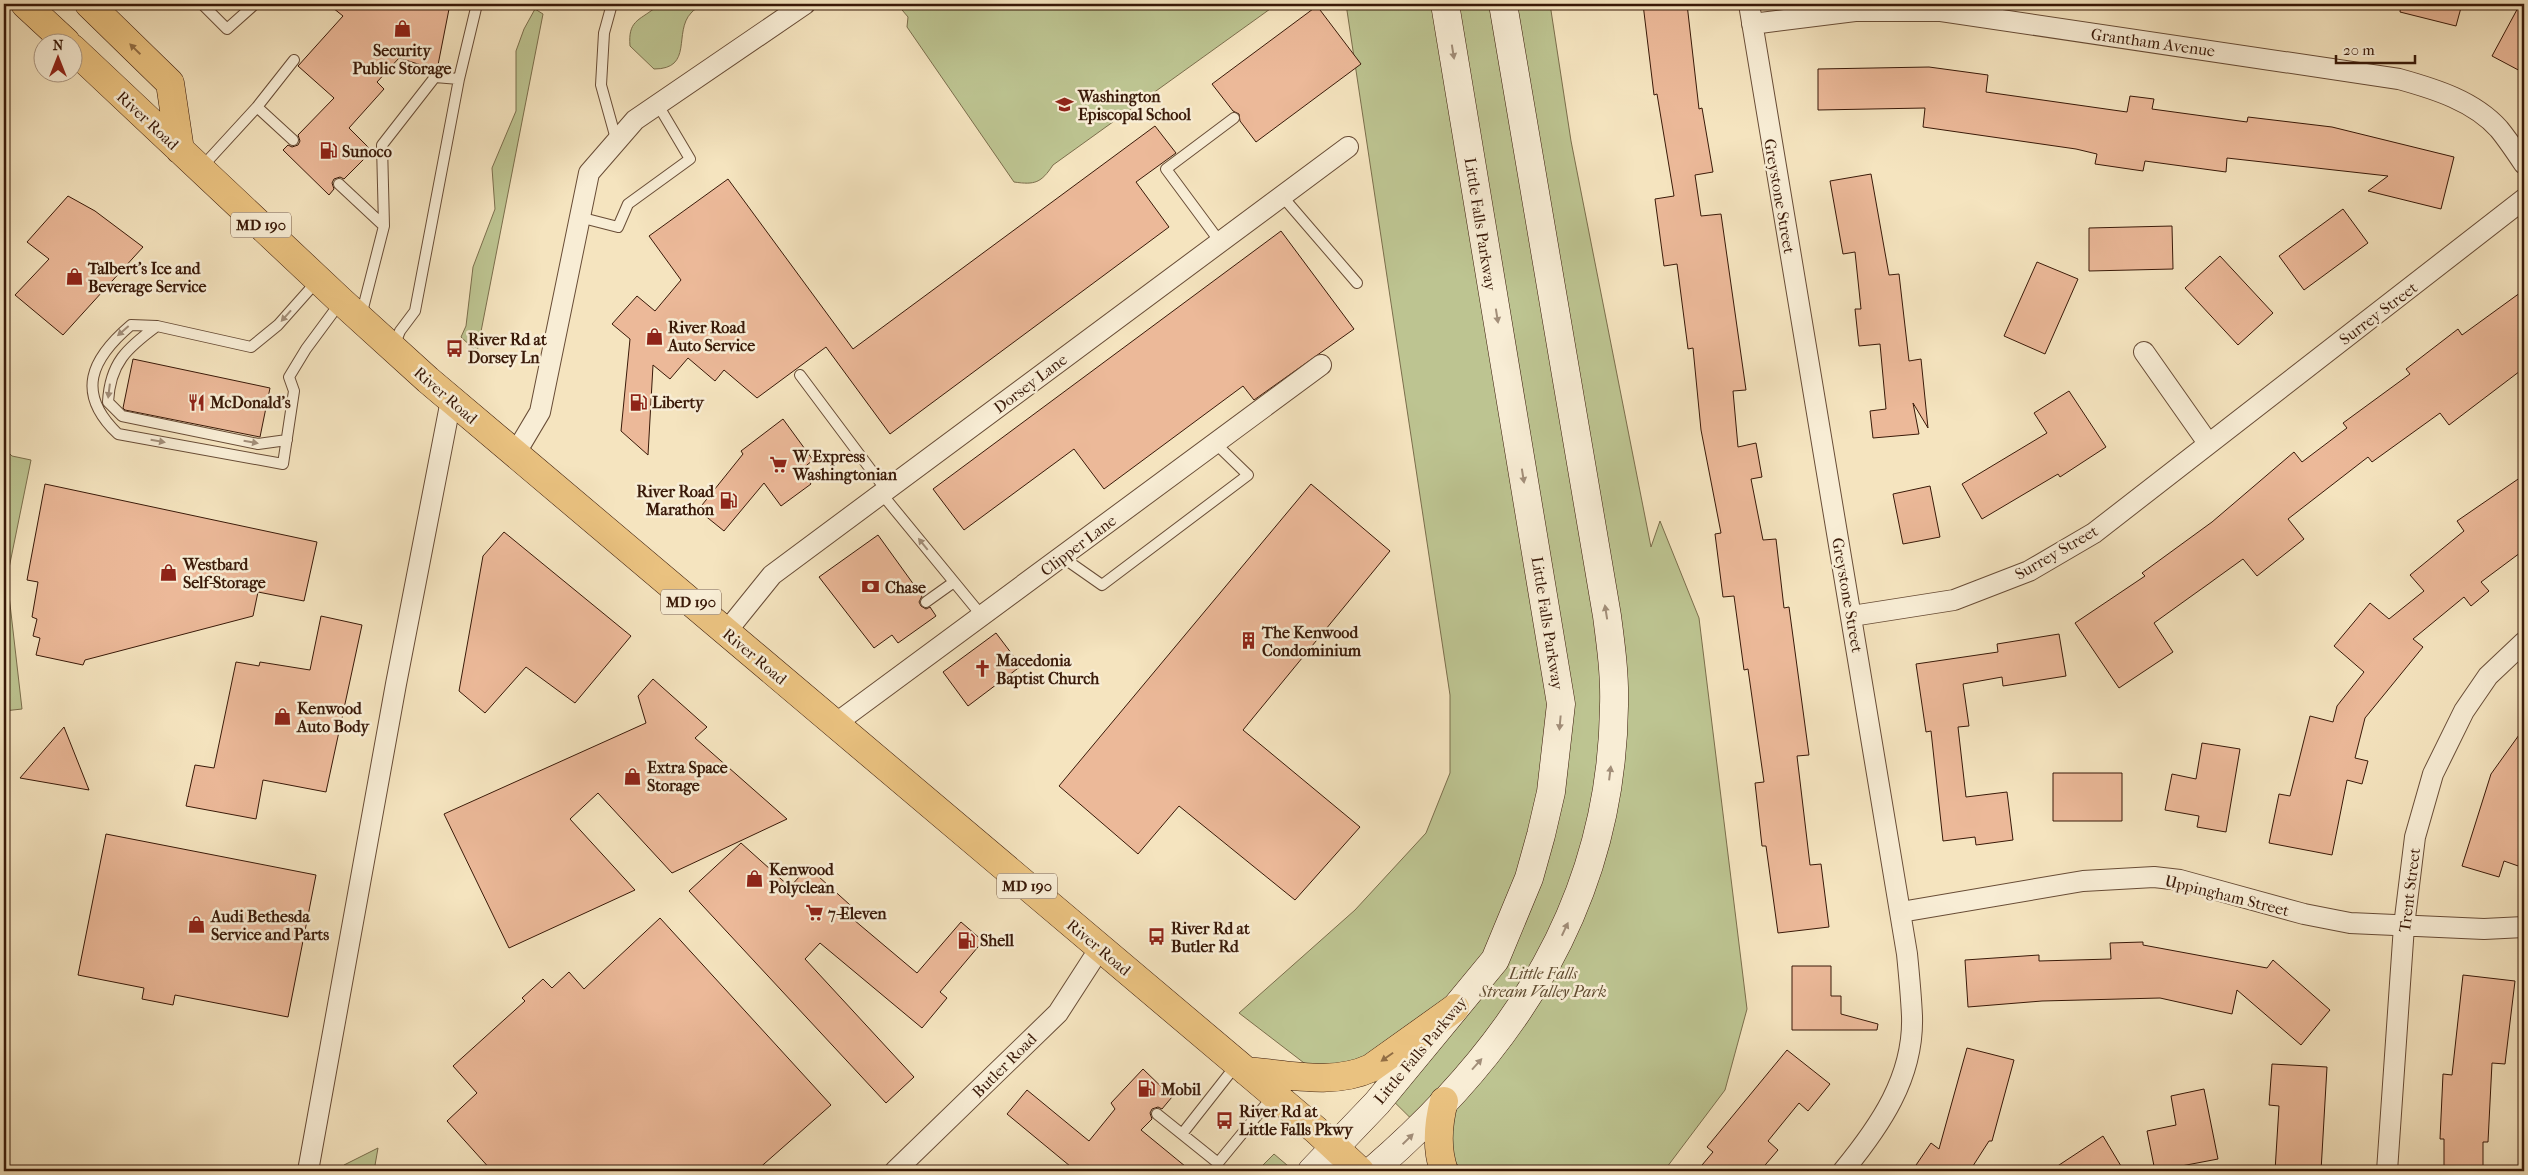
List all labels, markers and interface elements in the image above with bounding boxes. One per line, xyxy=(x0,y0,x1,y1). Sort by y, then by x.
shop icon: Security Public Storage xyxy=(392,19,412,39)
street label: Grantham Avenue xyxy=(2090,24,2216,61)
north arrow xyxy=(32,32,82,82)
scale bar xyxy=(2336,32,2414,64)
text: N xyxy=(53,37,64,54)
place label: Security Public Storage xyxy=(352,41,452,79)
text: 20 m xyxy=(2343,41,2375,59)
one-way arrow xyxy=(129,43,141,55)
one-way arrow xyxy=(1449,44,1457,60)
street label: River Road xyxy=(113,87,183,154)
place label: Washington Episcopal School xyxy=(1077,87,1191,125)
school or university icon: Washington Episcopal School xyxy=(1054,95,1074,115)
street label: Greystone Street xyxy=(1760,137,1799,255)
fuel station icon: Sunoco xyxy=(318,141,338,161)
place label: Sunoco xyxy=(342,142,392,161)
street label: Little Falls Parkway xyxy=(1461,156,1500,293)
road number: MD 190 xyxy=(231,212,291,238)
place label: Talbert's Ice and Beverage Service xyxy=(87,259,207,297)
shop icon: Talbert's Ice and Beverage Service xyxy=(64,267,84,287)
street label: Surrey Street xyxy=(2336,278,2421,349)
one-way arrow xyxy=(1493,308,1501,324)
one-way arrow xyxy=(280,309,292,321)
place label: River Road Auto Service xyxy=(667,318,755,355)
one-way arrow xyxy=(117,326,130,337)
shop icon: River Road Auto Service xyxy=(644,326,664,346)
place label: River Rd at Dorsey Ln xyxy=(468,330,547,368)
bus stop icon: River Rd at Dorsey Ln xyxy=(444,338,464,358)
street label: Dorsey Lane xyxy=(990,350,1071,417)
street label: River Road xyxy=(410,363,481,428)
one-way arrow xyxy=(105,383,113,399)
restaurant icon: McDonald's xyxy=(186,392,206,412)
fuel station icon: Liberty xyxy=(628,392,648,412)
place label: McDonald's xyxy=(209,393,291,412)
place label: Liberty xyxy=(652,393,705,413)
one-way arrow xyxy=(151,438,167,446)
one-way arrow xyxy=(243,439,259,447)
place label: W Express Washingtonian xyxy=(792,447,898,485)
supermarket icon: W Express Washingtonian xyxy=(769,455,789,475)
one-way arrow xyxy=(1520,468,1528,484)
place label: River Road Marathon xyxy=(636,482,715,519)
fuel station icon: River Road Marathon xyxy=(718,490,738,510)
street label: Clipper Lane xyxy=(1037,511,1120,580)
street label: Surrey Street xyxy=(2011,521,2101,584)
street label: Greystone Street xyxy=(1828,536,1867,654)
one-way arrow xyxy=(918,538,929,551)
place label: Westbard Self-Storage xyxy=(182,555,266,593)
street label: Little Falls Parkway xyxy=(1528,555,1567,692)
shop icon: Westbard Self-Storage xyxy=(159,563,179,583)
bank icon: Chase xyxy=(861,577,881,597)
place label: Chase xyxy=(885,578,926,597)
road number: MD 190 xyxy=(661,590,721,614)
one-way arrow xyxy=(1602,603,1610,619)
place label: The Kenwood Condominium xyxy=(1261,623,1362,660)
street label: River Road xyxy=(719,624,791,689)
building icon: The Kenwood Condominium xyxy=(1238,631,1258,651)
place label: Macedonia Baptist Church xyxy=(995,651,1100,689)
church icon: Macedonia Baptist Church xyxy=(972,659,992,679)
place label: Kenwood Auto Body xyxy=(296,699,371,737)
shop icon: Kenwood Auto Body xyxy=(273,707,293,727)
one-way arrow xyxy=(1555,715,1563,731)
place label: Extra Space Storage xyxy=(647,758,728,796)
one-way arrow xyxy=(1606,765,1614,781)
shop icon: Extra Space Storage xyxy=(623,766,643,786)
street label: Trent Street xyxy=(2395,847,2424,933)
place label: Kenwood Polyclean xyxy=(769,860,835,898)
shop icon: Kenwood Polyclean xyxy=(745,868,765,888)
street label: Uppingham Street xyxy=(2163,871,2291,920)
road number: MD 190 xyxy=(997,874,1057,898)
supermarket icon: 7-Eleven xyxy=(804,903,824,923)
place label: 7-Eleven xyxy=(827,904,887,923)
place label: Audi Bethesda Service and Parts xyxy=(210,907,329,944)
shop icon: Audi Bethesda Service and Parts xyxy=(187,915,207,935)
street label: River Road xyxy=(1063,915,1135,980)
place label: River Rd at Butler Rd xyxy=(1171,919,1250,956)
one-way arrow xyxy=(1562,922,1570,936)
bus stop icon: River Rd at Butler Rd xyxy=(1147,927,1167,947)
fuel station icon: Shell xyxy=(956,930,976,950)
place label: Shell xyxy=(980,931,1014,950)
park label: Little Falls Stream Valley Park xyxy=(1478,964,1607,1001)
street label: Little Falls Parkway xyxy=(1370,992,1471,1108)
street label: Butler Road xyxy=(968,1029,1041,1101)
one-way arrow xyxy=(1380,1052,1394,1062)
one-way arrow xyxy=(1471,1058,1482,1071)
fuel station icon: Mobil xyxy=(1137,1079,1157,1099)
place label: Mobil xyxy=(1160,1080,1202,1099)
place label: River Rd at Little Falls Pkwy xyxy=(1239,1102,1354,1140)
bus stop icon: River Rd at Little Falls Pkwy xyxy=(1215,1110,1235,1130)
one-way arrow xyxy=(1402,1133,1414,1145)

